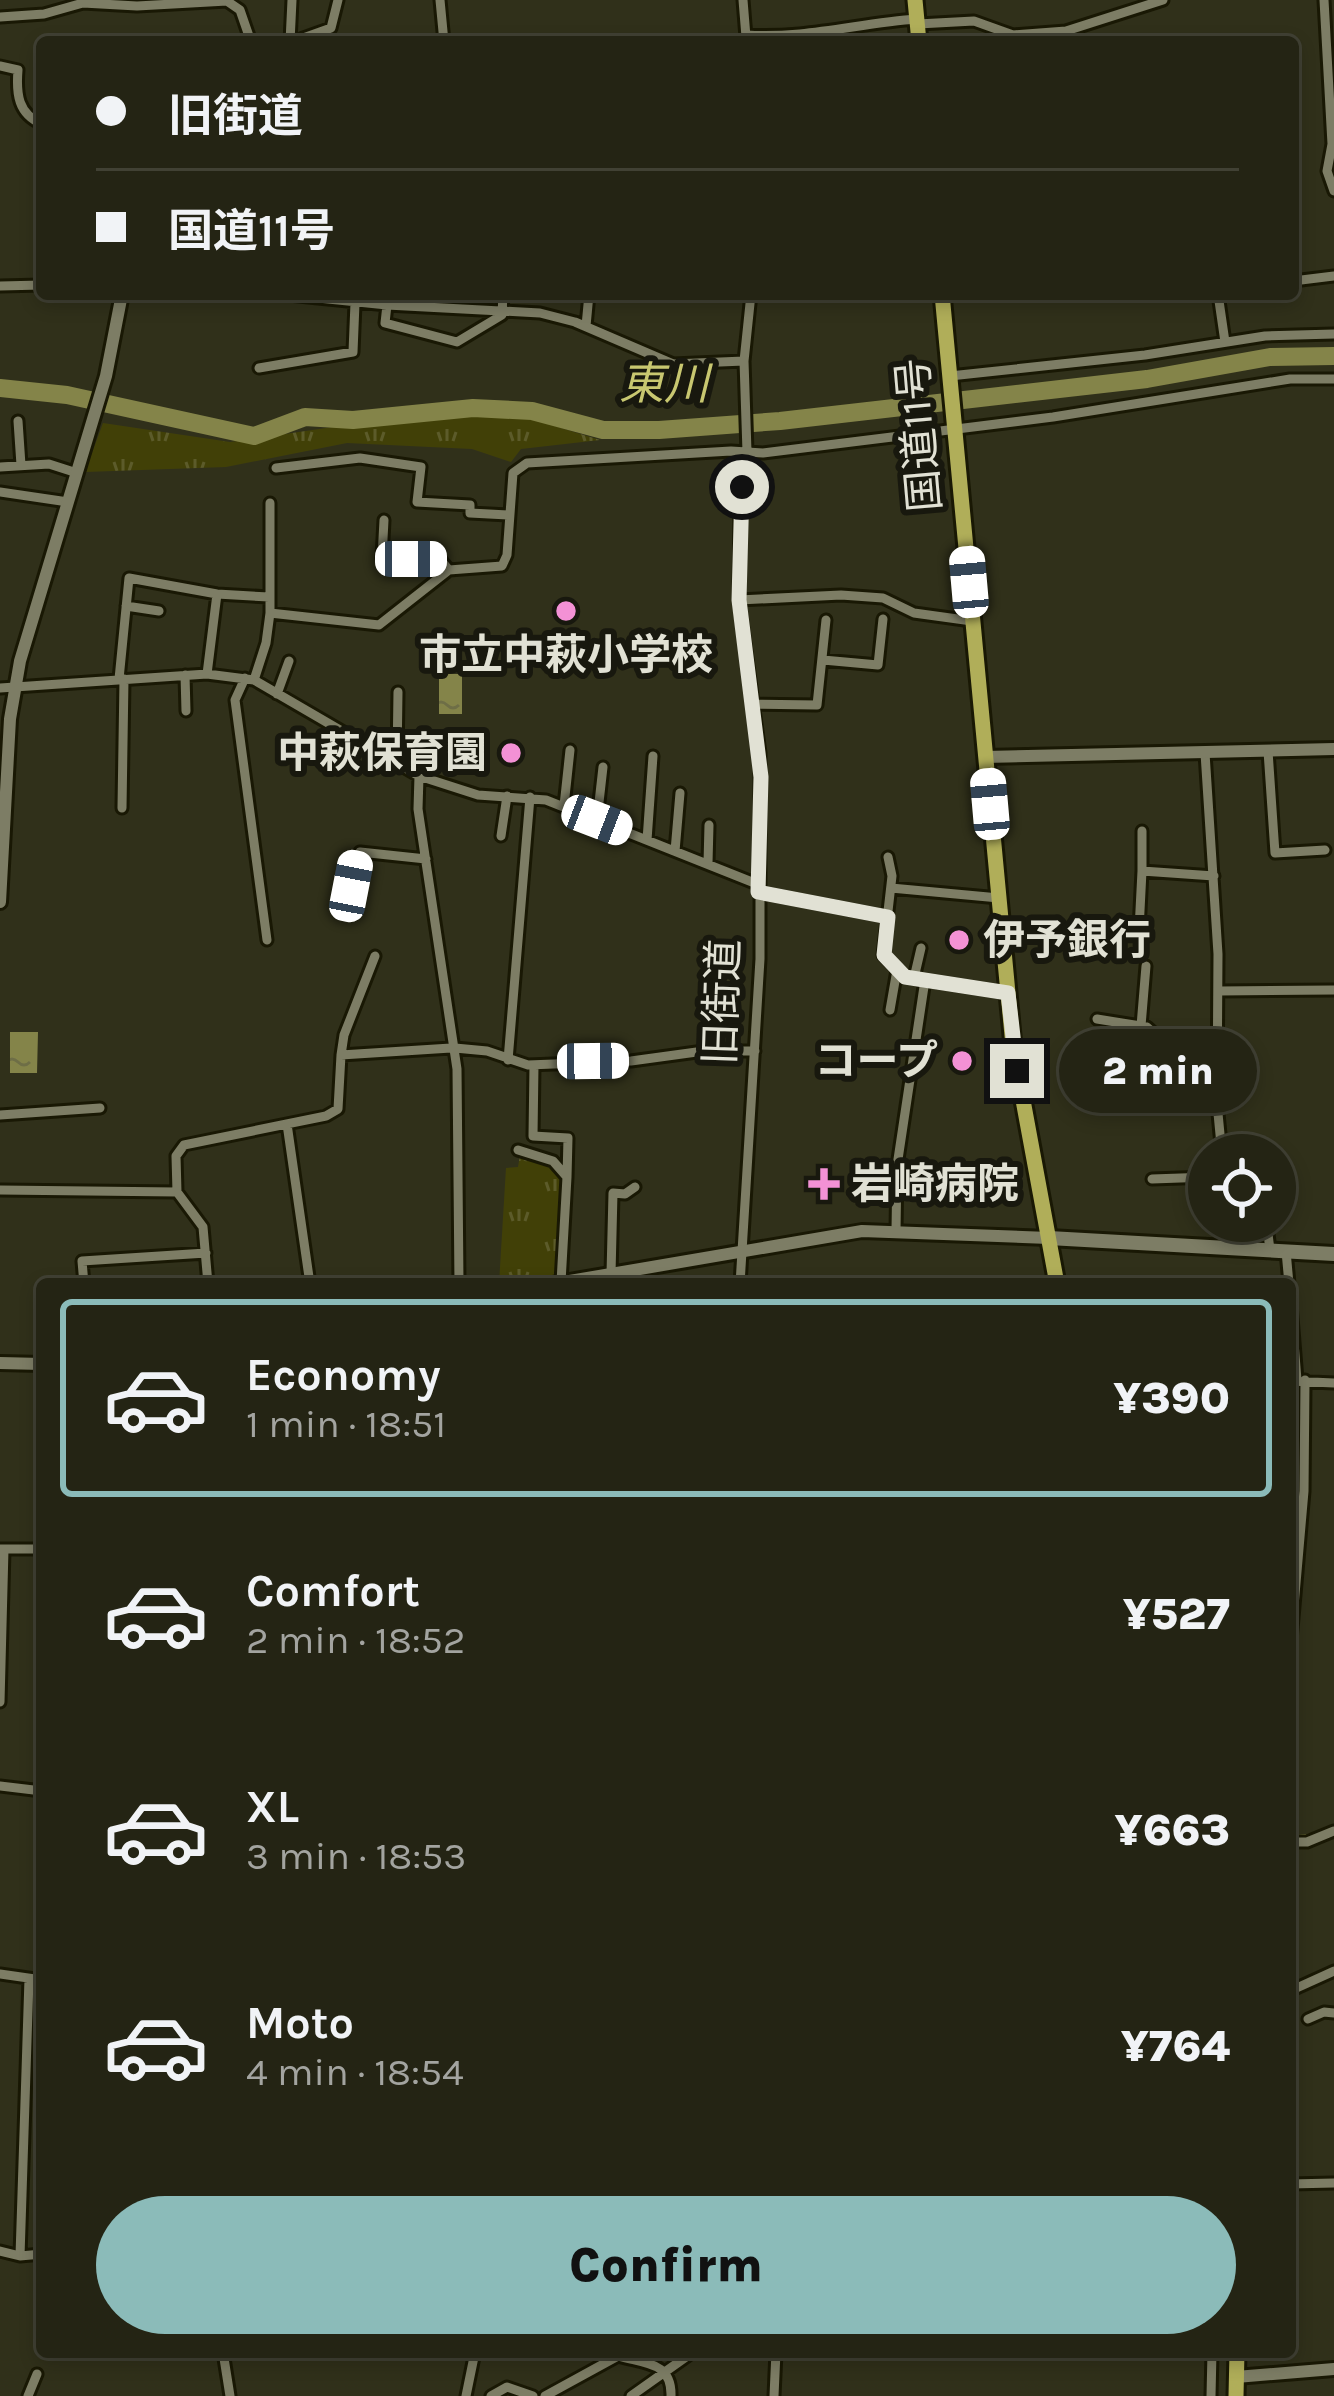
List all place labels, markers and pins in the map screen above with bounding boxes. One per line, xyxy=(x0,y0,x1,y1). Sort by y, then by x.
marker: 市立中萩小学校 xyxy=(553,598,579,624)
place label: 市立中萩小学校 xyxy=(419,630,713,680)
place label: 中萩保育園 xyxy=(277,728,487,778)
marker: 中萩保育園 xyxy=(498,740,524,766)
place label: 伊予銀行 xyxy=(983,915,1151,965)
marker: 伊予銀行 xyxy=(946,927,972,953)
place label: コープ xyxy=(815,1036,938,1086)
marker: コープ xyxy=(949,1048,975,1074)
place label: 岩崎病院 xyxy=(851,1159,1019,1209)
marker: 岩崎病院 xyxy=(808,1168,840,1200)

